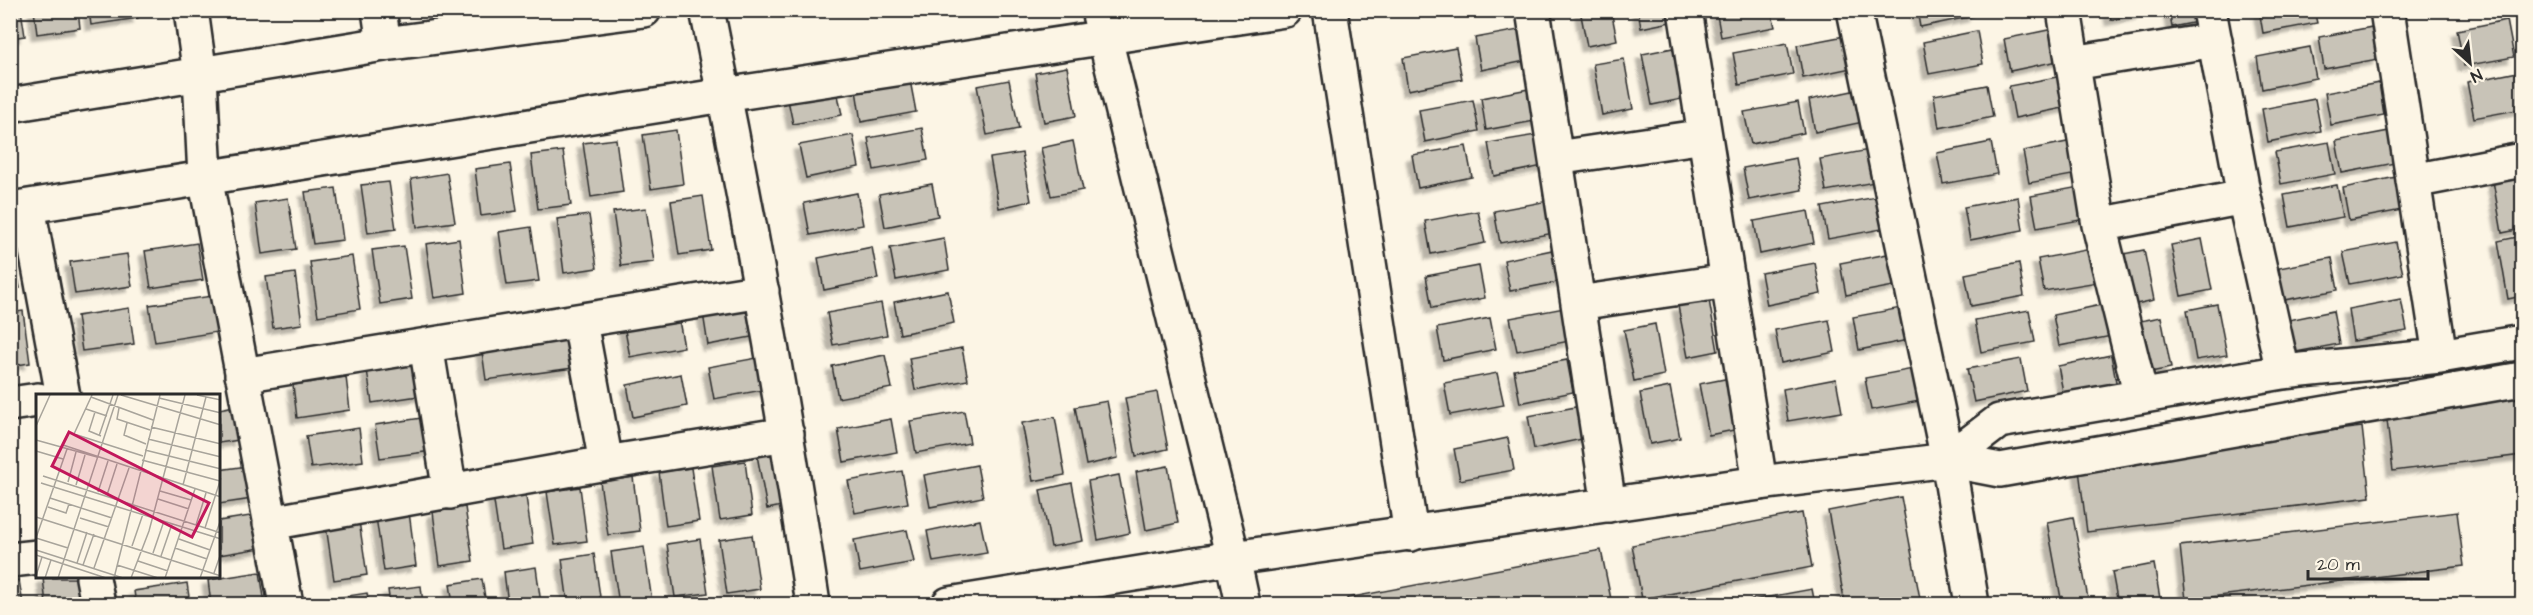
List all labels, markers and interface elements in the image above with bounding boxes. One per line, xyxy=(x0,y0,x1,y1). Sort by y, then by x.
north arrow xyxy=(2440,33,2500,93)
text: N xyxy=(2467,63,2486,88)
inset map xyxy=(36,394,220,579)
scale bar xyxy=(2308,543,2428,581)
text: 20 m xyxy=(2317,552,2360,577)

